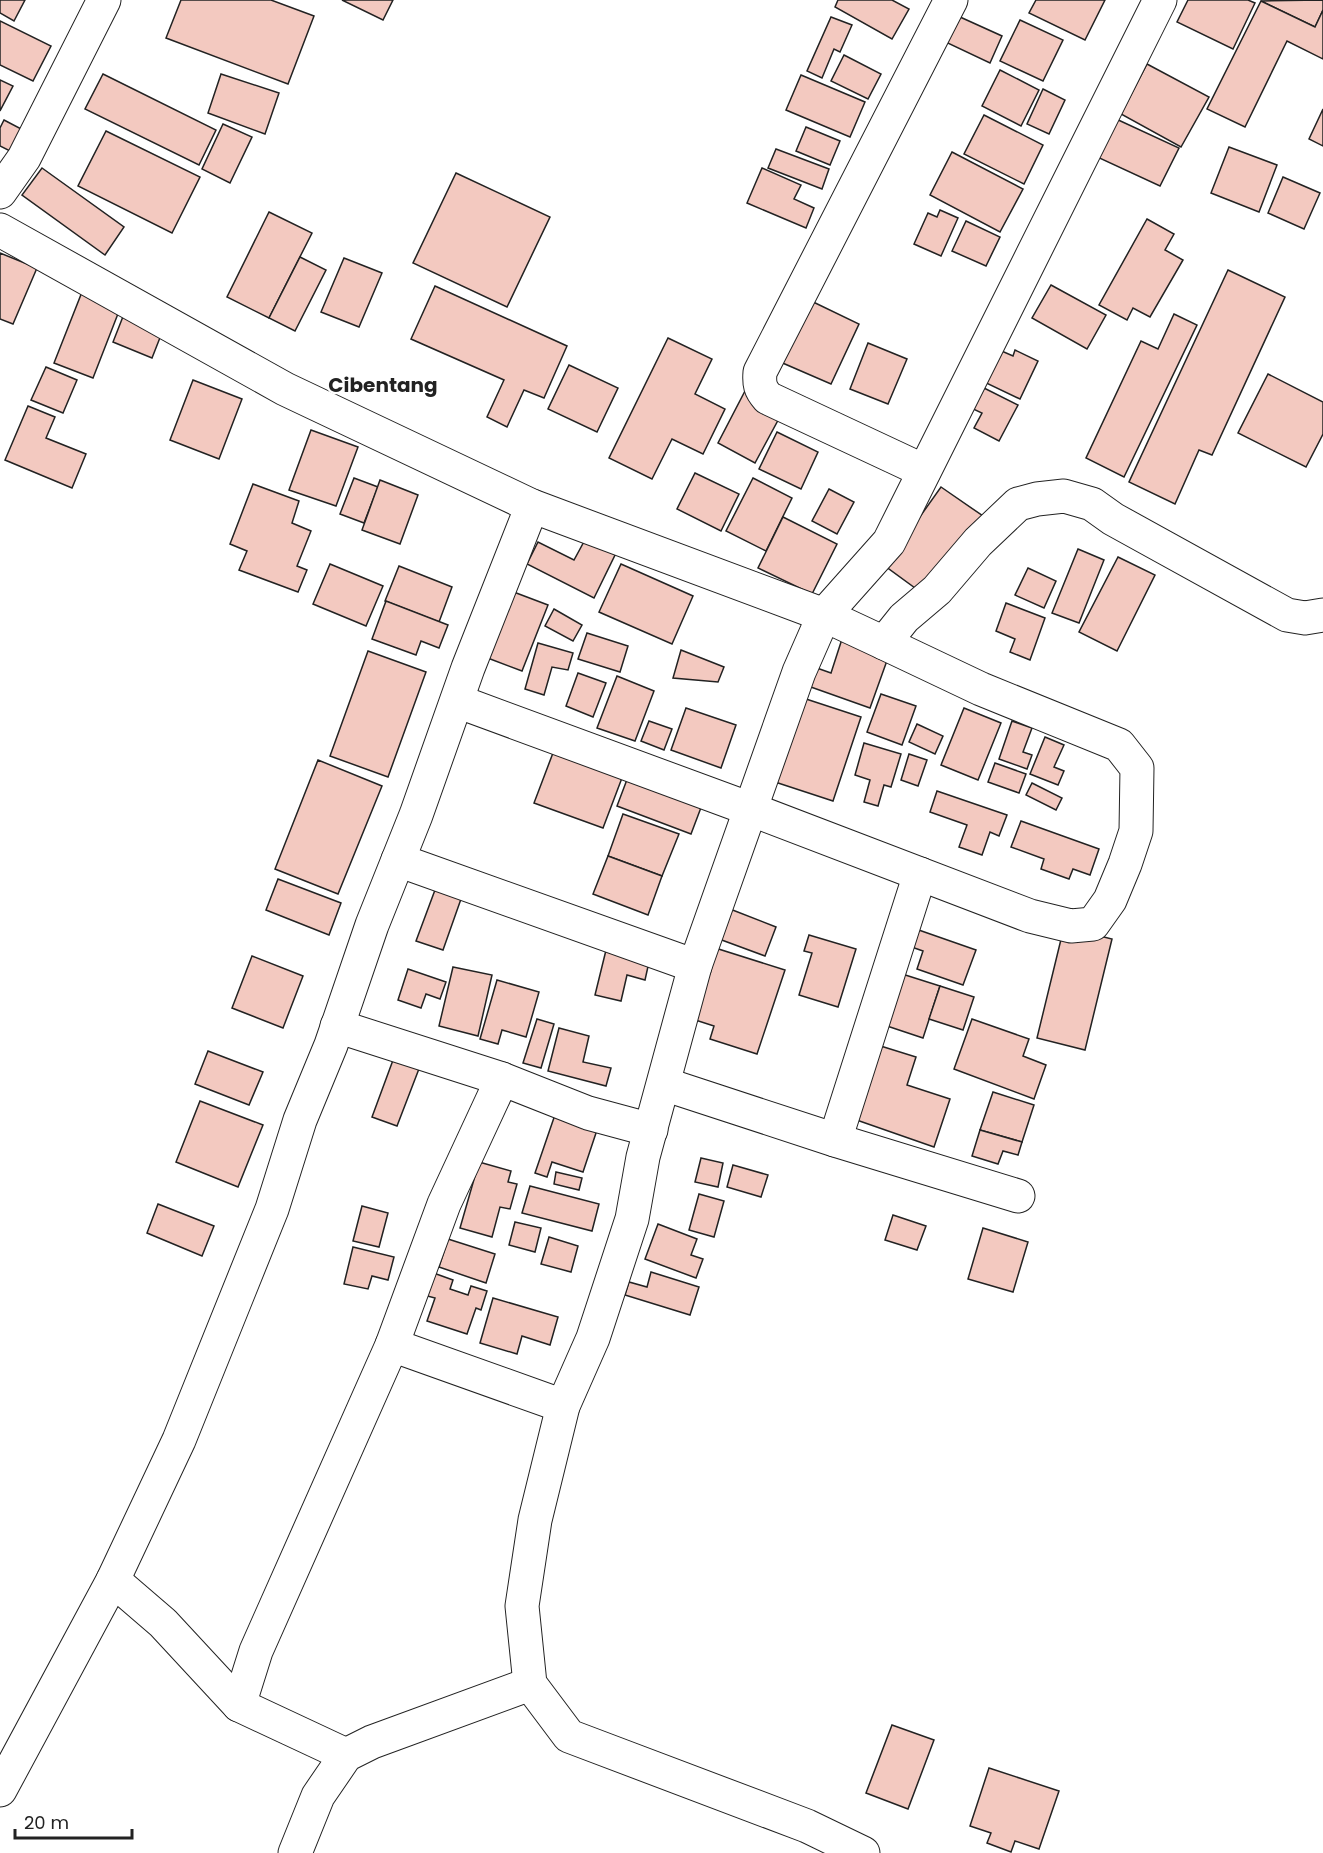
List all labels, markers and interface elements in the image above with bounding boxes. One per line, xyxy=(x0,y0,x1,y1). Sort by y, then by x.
district label: Cibentang xyxy=(328,371,438,399)
scale bar xyxy=(15,1802,132,1840)
text: 20 m xyxy=(24,1810,69,1835)

